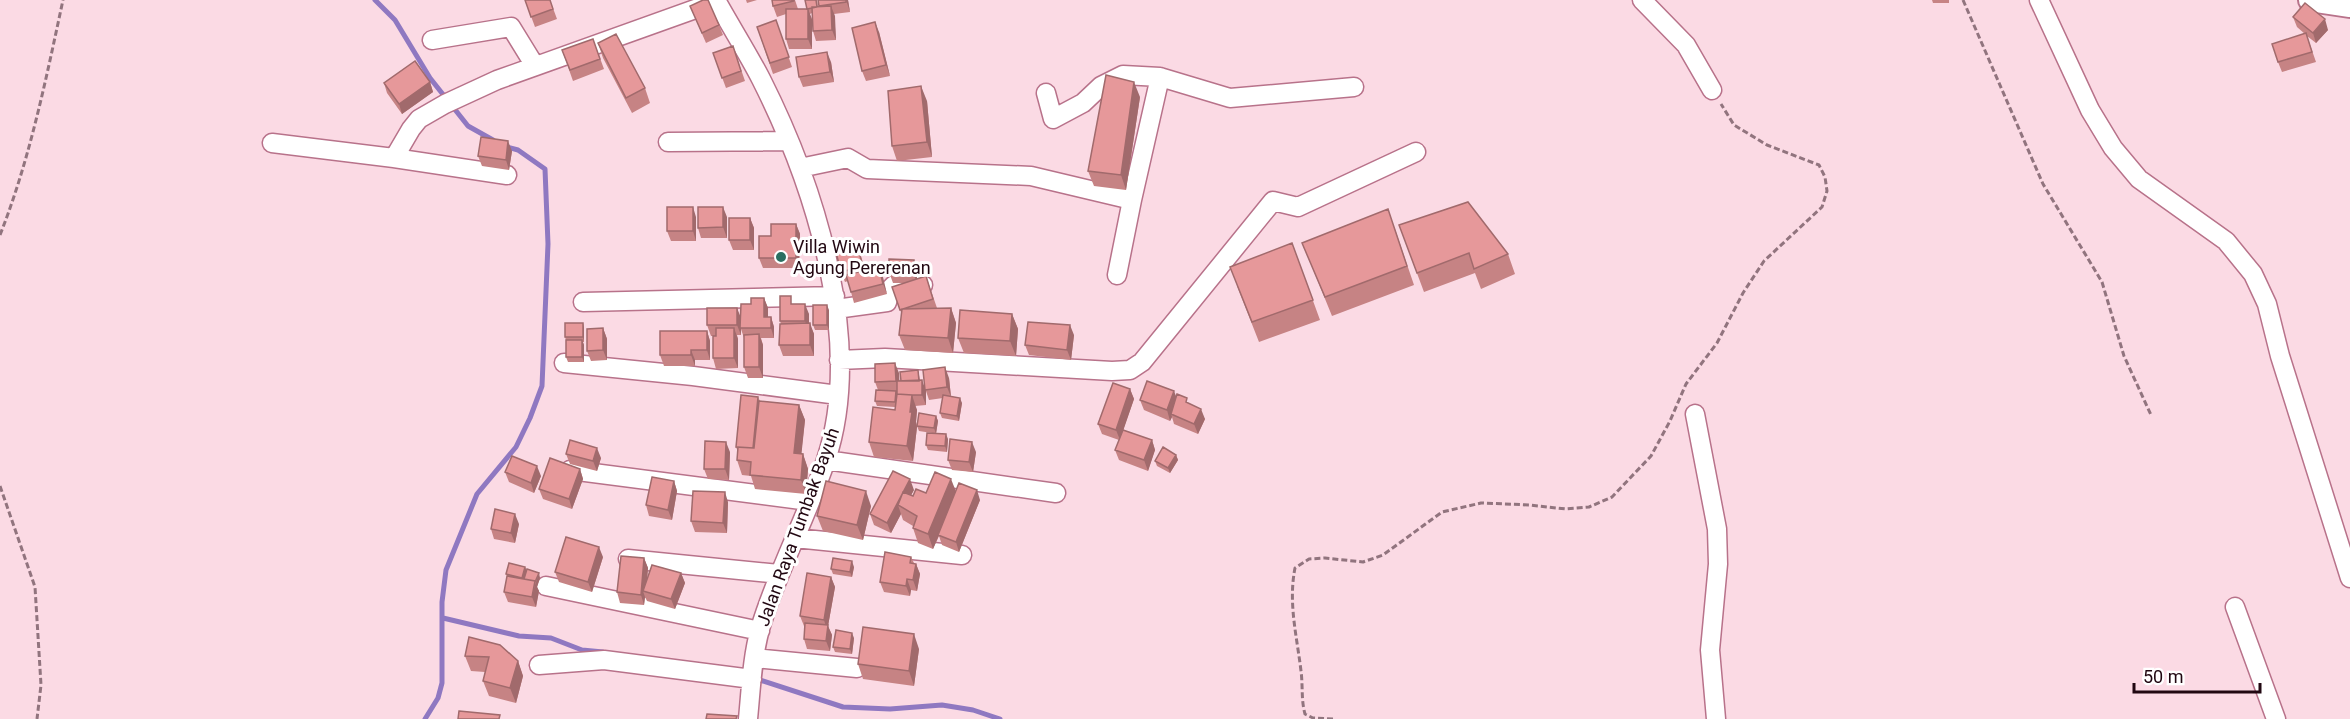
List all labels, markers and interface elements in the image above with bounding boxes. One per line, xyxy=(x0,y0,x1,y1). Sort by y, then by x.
place label: Villa Wiwin Agung Pererenan xyxy=(793,236,931,278)
marker: Villa Wiwin Agung Pererenan xyxy=(774,250,788,264)
street label: Jalan Raya Tumbak Bayuh xyxy=(752,425,843,629)
scale bar xyxy=(2134,656,2260,694)
text: 50 m xyxy=(2143,666,2183,687)

